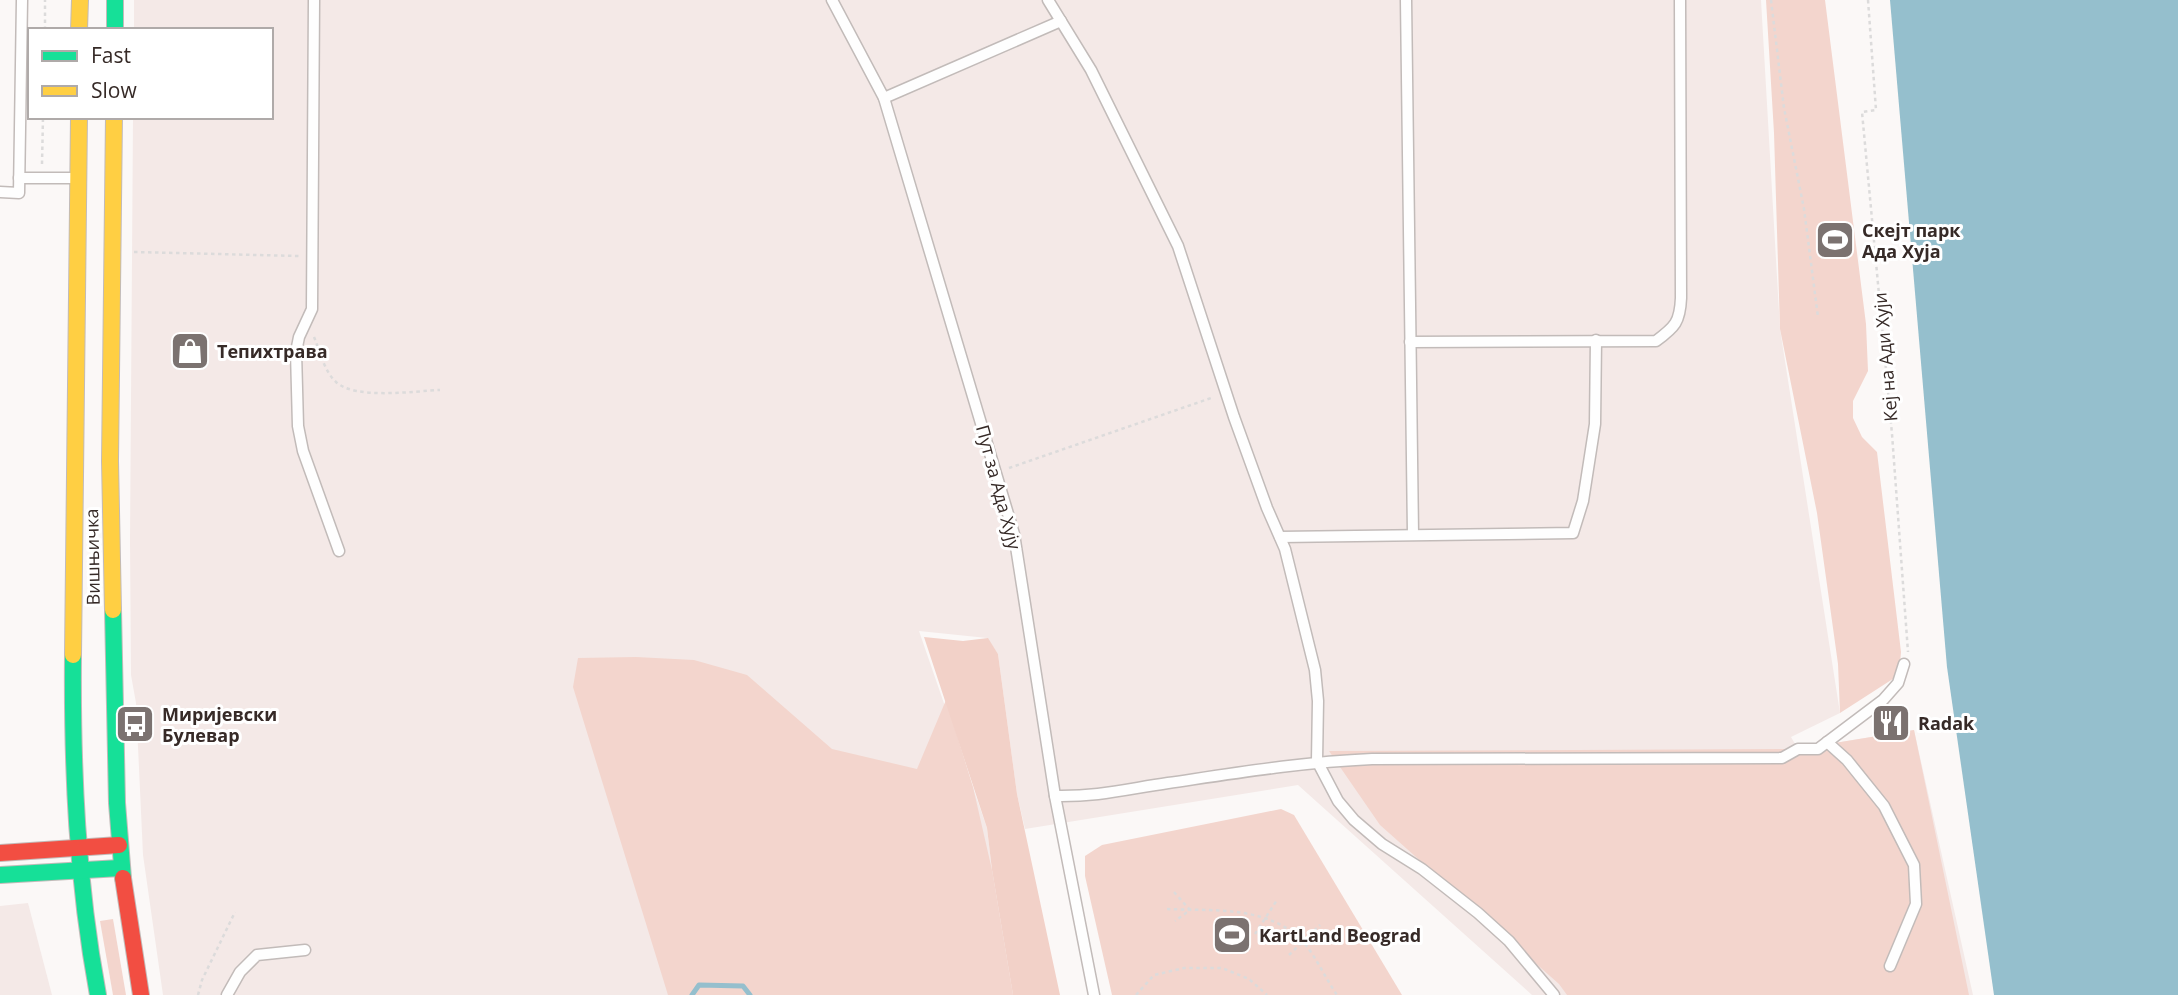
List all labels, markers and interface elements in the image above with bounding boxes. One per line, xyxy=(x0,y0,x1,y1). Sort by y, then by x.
legend xyxy=(28,28,273,119)
text: Fast xyxy=(91,41,131,69)
text: Slow xyxy=(91,76,137,104)
place label: Скејт парк Ада Хуја xyxy=(1862,218,1961,263)
sports icon: Скејт парк Ада Хуја xyxy=(1814,219,1856,261)
street label: Кеј на Ади Хуји xyxy=(1867,291,1903,423)
shop icon: Тепихтрава xyxy=(169,330,211,372)
place label: Тепихтрава xyxy=(217,339,328,363)
street label: Пут за Ада Хују xyxy=(971,422,1027,553)
street label: Вишњичка xyxy=(79,508,105,606)
place label: Миријевски Булевар xyxy=(162,702,277,747)
restaurant icon: Radak xyxy=(1870,702,1912,744)
bus stop icon: Миријевски Булевар xyxy=(114,703,156,745)
place label: Radak xyxy=(1918,711,1975,735)
sports icon: KartLand Beograd xyxy=(1211,914,1253,956)
place label: KartLand Beograd xyxy=(1259,923,1421,947)

